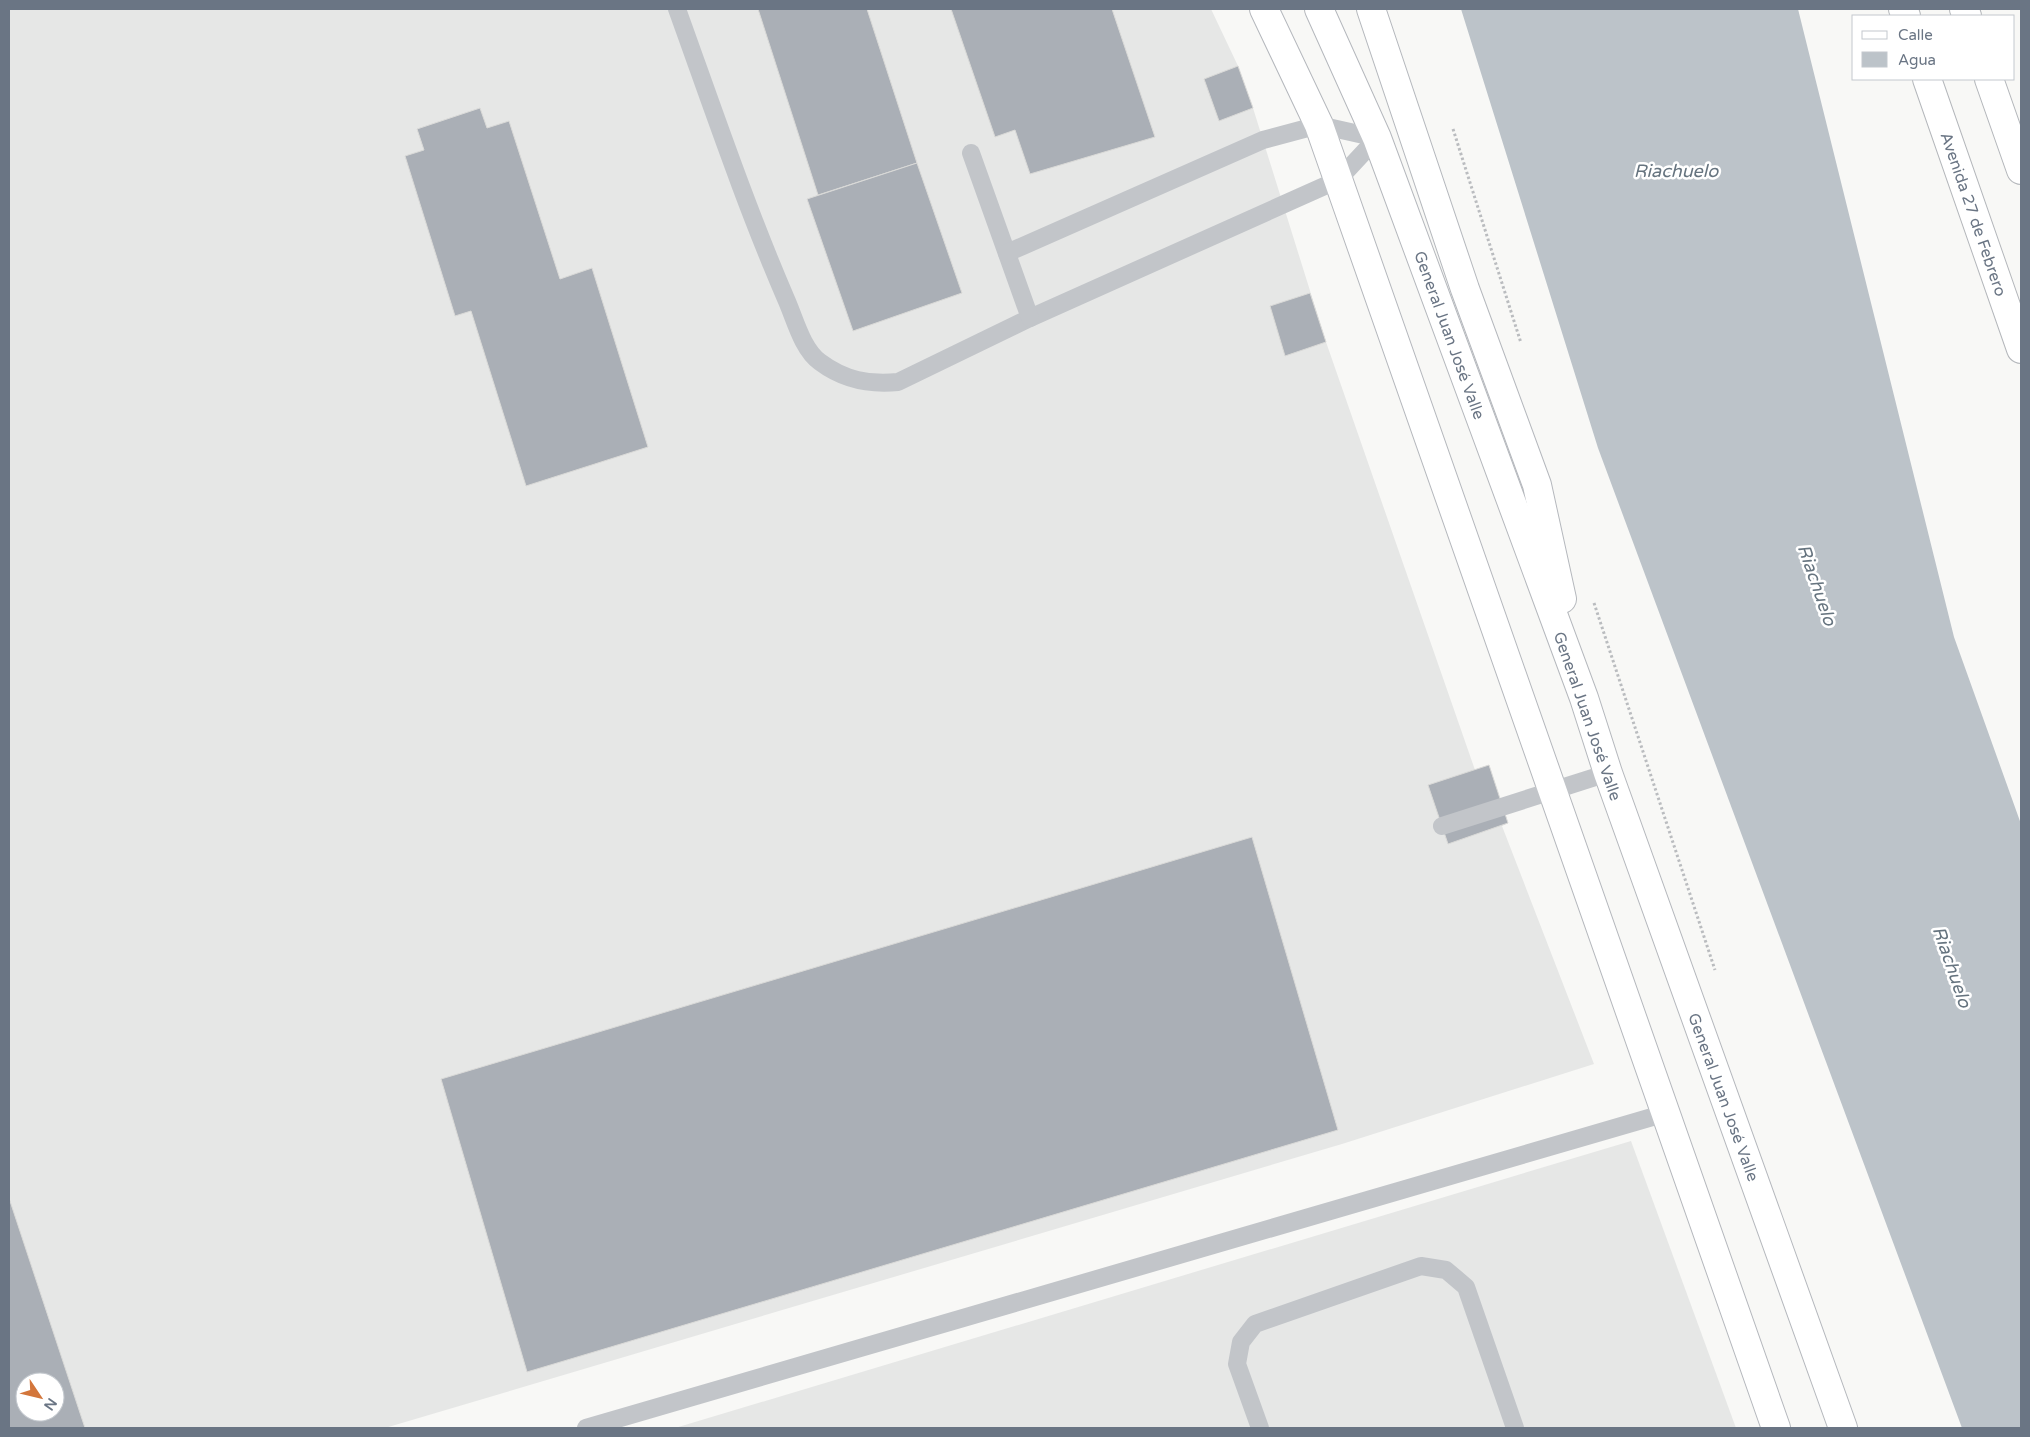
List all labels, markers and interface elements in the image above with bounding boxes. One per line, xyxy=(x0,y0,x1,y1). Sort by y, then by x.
legend xyxy=(1852,15,2015,80)
text: Calle xyxy=(1898,26,1933,44)
text: Agua xyxy=(1898,51,1936,69)
street label: Avenida 27 de Febrero xyxy=(1936,130,2011,299)
water label: Riachuelo xyxy=(1634,160,1719,182)
street label: General Juan José Valle xyxy=(1409,248,1489,422)
water label: Riachuelo xyxy=(1793,541,1841,630)
street label: General Juan José Valle xyxy=(1549,629,1625,804)
water label: Riachuelo xyxy=(1928,923,1976,1012)
street label: General Juan José Valle xyxy=(1683,1010,1763,1184)
north arrow xyxy=(15,1372,65,1422)
text: N xyxy=(40,1395,60,1414)

